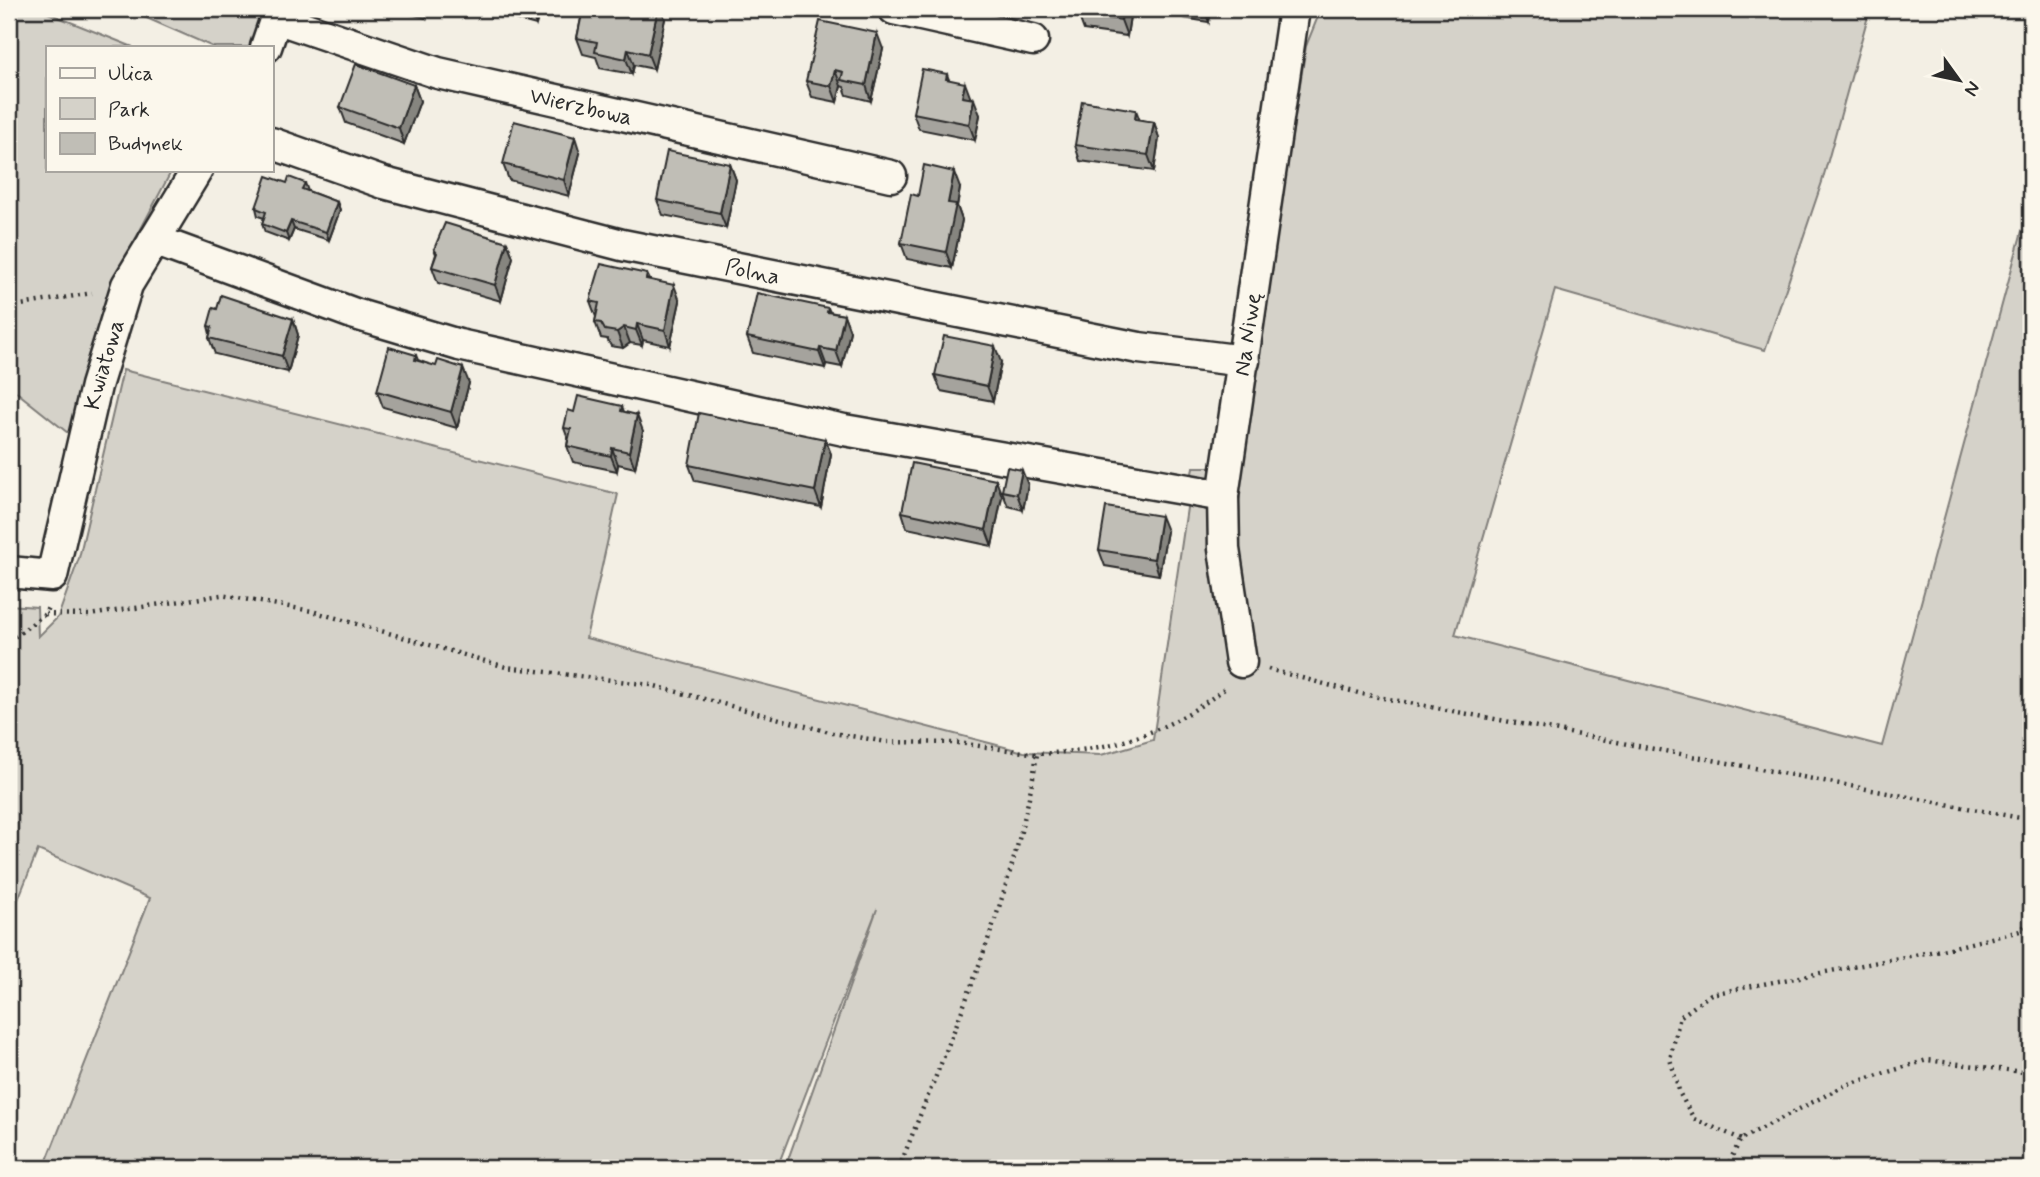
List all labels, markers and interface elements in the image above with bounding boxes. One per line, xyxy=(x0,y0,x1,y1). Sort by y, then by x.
legend xyxy=(46,46,273,172)
north arrow xyxy=(1924,46,1994,116)
text: Ulica xyxy=(108,60,153,88)
text: N xyxy=(1958,76,1986,101)
street label: Wierzbowa xyxy=(526,81,635,134)
text: Park xyxy=(108,96,150,124)
text: Budynek xyxy=(108,130,183,158)
street label: Polna xyxy=(722,253,782,293)
street label: Na Niwę xyxy=(1228,290,1270,378)
street label: Kwiatowa xyxy=(78,316,133,413)

